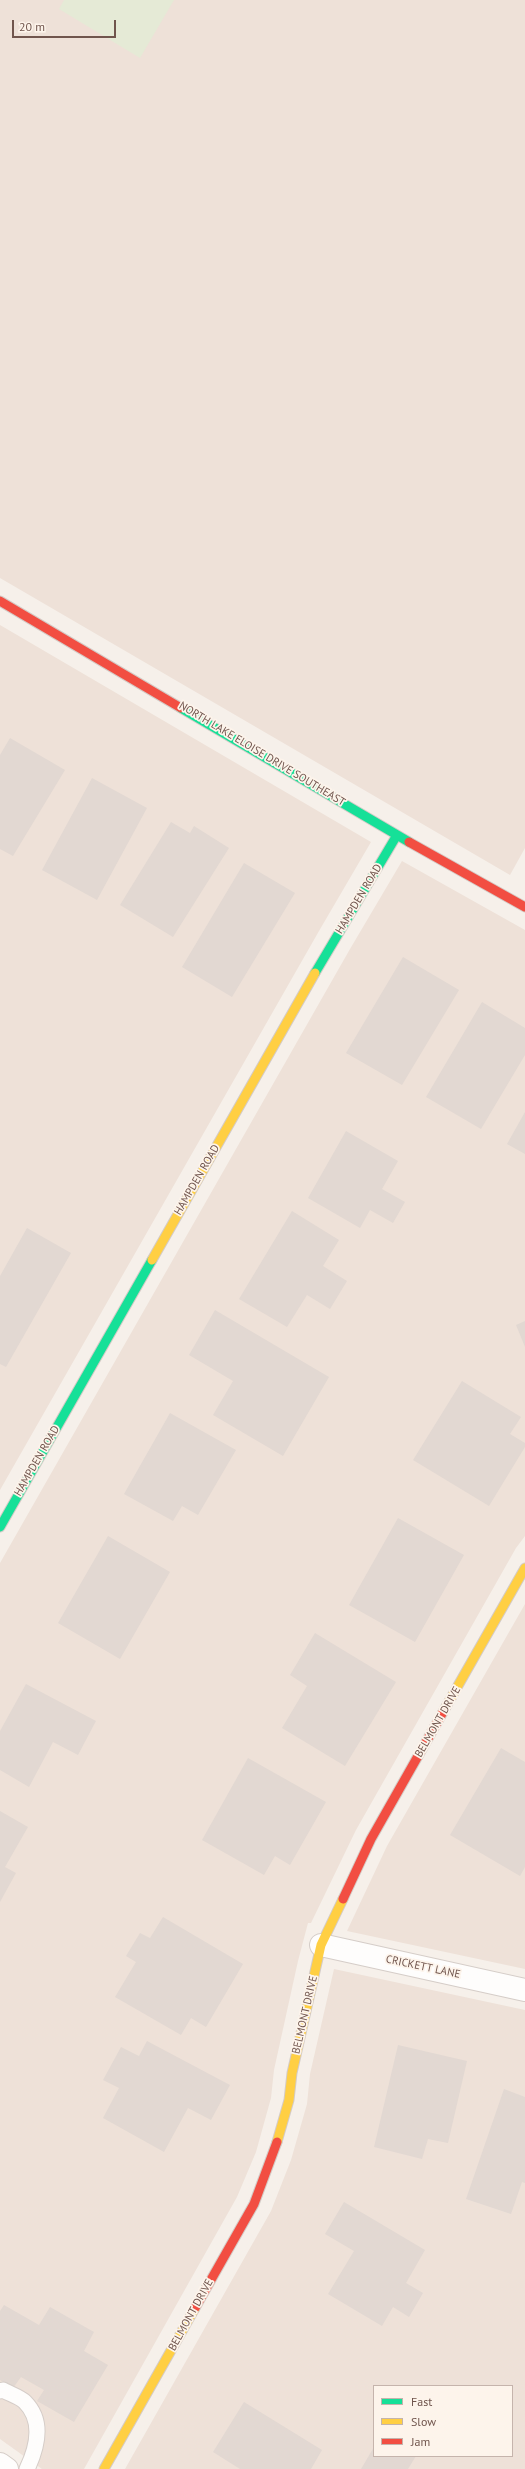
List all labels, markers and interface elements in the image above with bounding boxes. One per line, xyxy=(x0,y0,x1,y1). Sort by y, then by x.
scale bar xyxy=(14,12,118,38)
text: 20 m xyxy=(19,19,45,34)
street label: NORTH LAKE ELOISE DRIVE SOUTHEAST xyxy=(177,699,347,809)
street label: HAMPDEN ROAD xyxy=(333,862,385,936)
street label: HAMPDEN ROAD xyxy=(172,1142,222,1218)
street label: HAMPDEN ROAD xyxy=(12,1423,62,1499)
street label: BELMONT DRIVE xyxy=(412,1684,464,1760)
street label: CRICKETT LANE xyxy=(385,1953,461,1981)
street label: BELMONT DRIVE xyxy=(290,1975,320,2055)
street label: BELMONT DRIVE xyxy=(166,2277,216,2353)
legend xyxy=(373,2385,513,2457)
text: Fast xyxy=(411,2394,432,2409)
text: Slow xyxy=(411,2414,436,2429)
text: Jam xyxy=(411,2434,430,2449)

